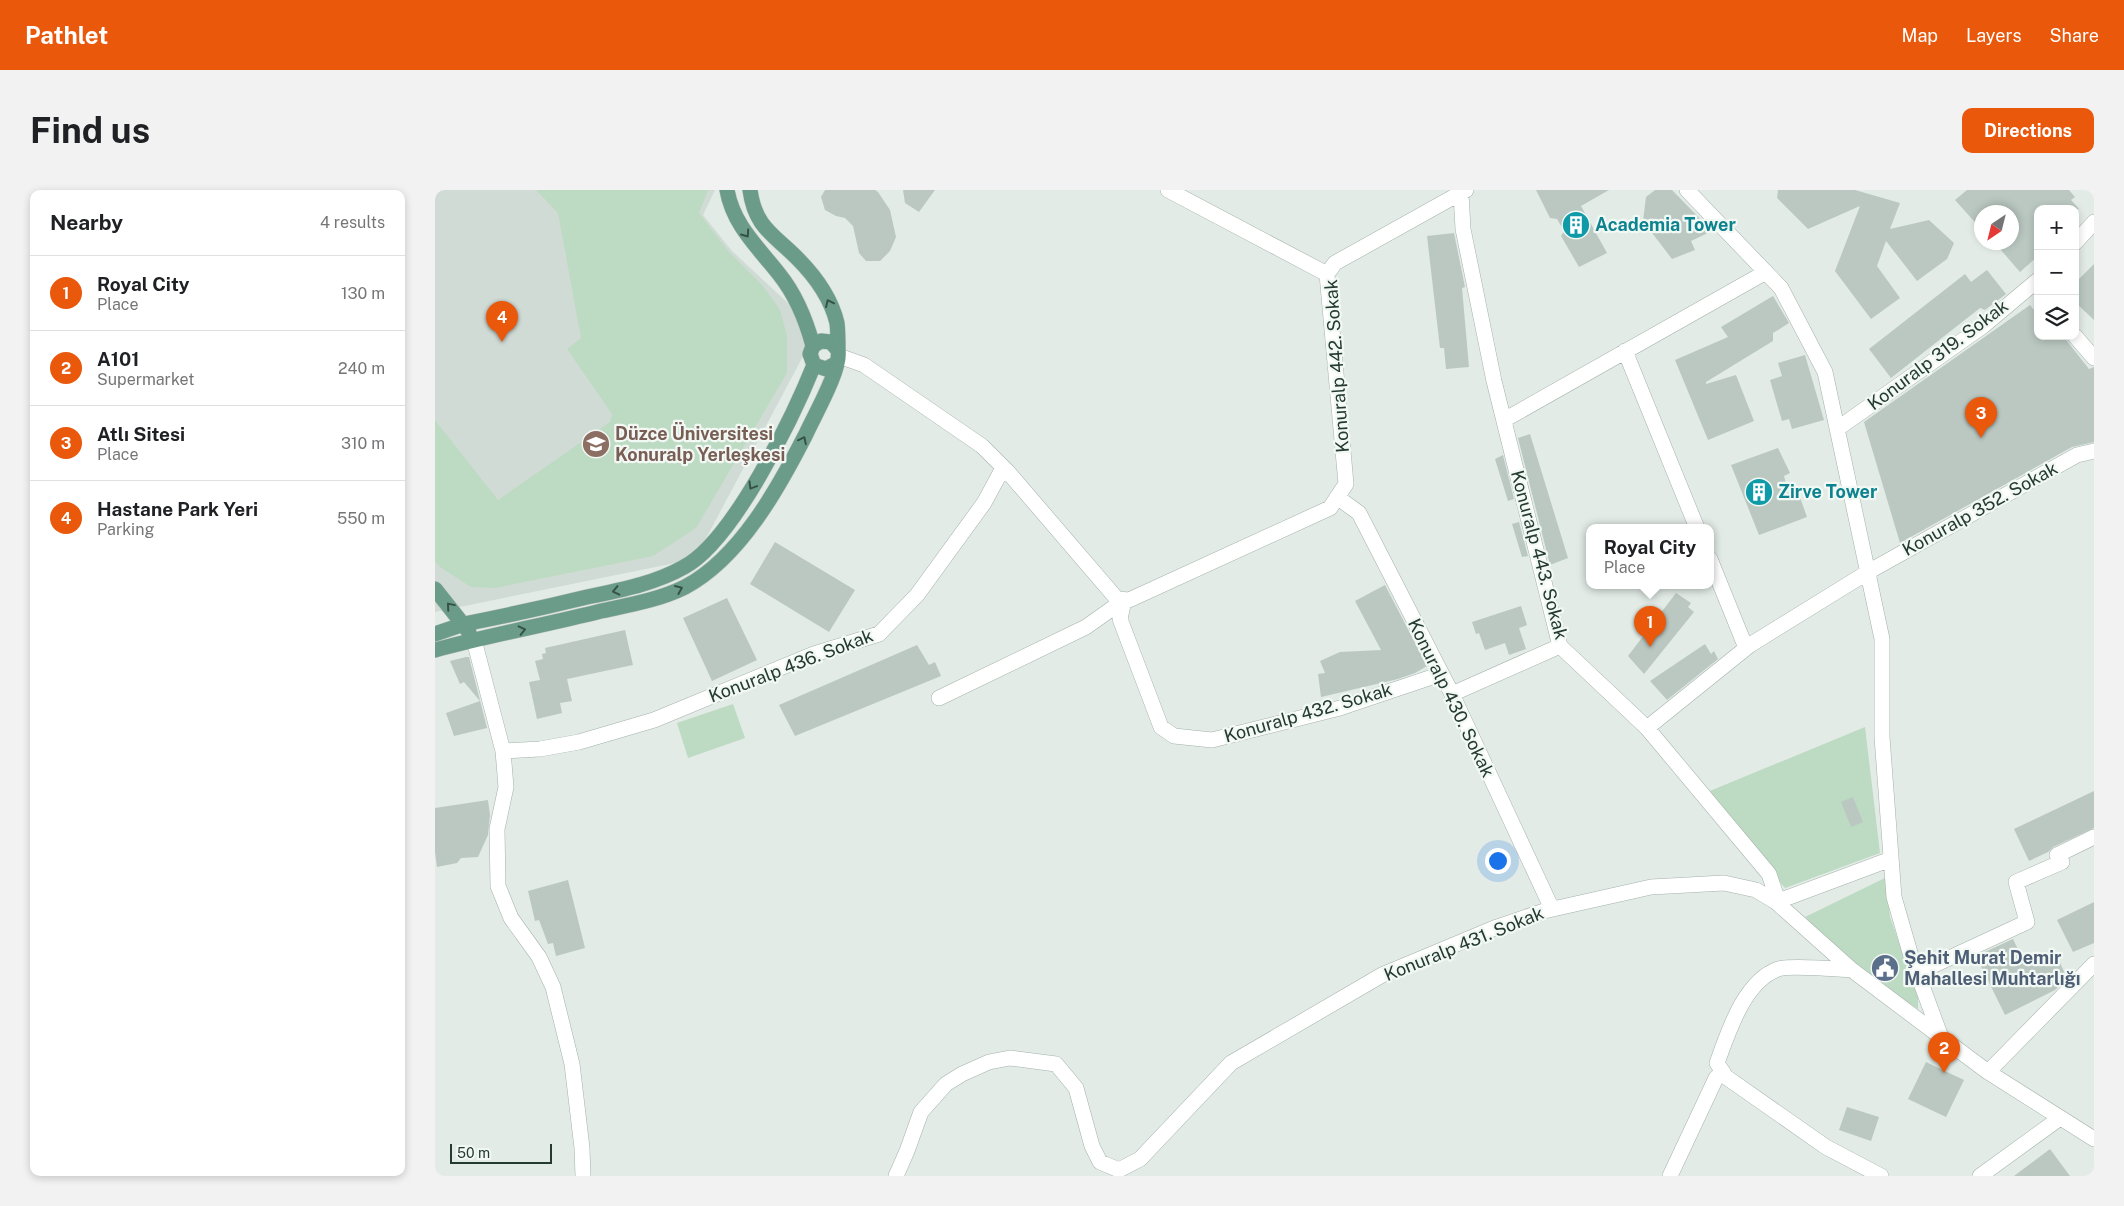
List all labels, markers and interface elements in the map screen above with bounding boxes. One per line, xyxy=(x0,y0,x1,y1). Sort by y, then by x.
text: Pathlet xyxy=(25,21,108,49)
text: Map xyxy=(1902,25,1938,46)
text: Layers xyxy=(1966,25,2022,46)
text: Share xyxy=(2050,25,2099,46)
button: Directions xyxy=(1962,108,2094,153)
text: Find us xyxy=(30,110,150,151)
north arrow xyxy=(1974,205,2019,250)
map controls xyxy=(2034,205,2079,340)
button: + xyxy=(2034,205,2079,250)
text: Nearby xyxy=(50,210,123,235)
building icon: Academia Tower xyxy=(1561,210,1591,240)
text: 4 results xyxy=(320,213,385,232)
place label: Academia Tower xyxy=(1595,214,1736,235)
one-way arrow xyxy=(740,228,749,238)
button: − xyxy=(2034,250,2079,295)
text: Royal City xyxy=(97,273,190,295)
street label: Konuralp 442. Sokak xyxy=(1320,279,1353,453)
text: 1 xyxy=(63,284,69,303)
text: 130 m xyxy=(341,284,385,303)
text: Place xyxy=(97,295,139,314)
street label: Konuralp 319. Sokak xyxy=(1863,295,2013,415)
button: layers xyxy=(2034,295,2079,340)
one-way arrow xyxy=(824,299,835,308)
pin: 4 xyxy=(486,301,518,342)
text: A101 xyxy=(97,348,139,370)
text: 2 xyxy=(61,359,71,378)
text: 240 m xyxy=(338,359,385,378)
text: Supermarket xyxy=(97,370,194,389)
pin: 3 xyxy=(1965,397,1997,438)
place label: Düzce Üniversitesi Konuralp Yerleşkesi xyxy=(615,422,785,465)
text: Atlı Sitesi xyxy=(97,423,185,445)
school or university icon: Düzce Üniversitesi Konuralp Yerleşkesi xyxy=(581,429,611,459)
text: 3 xyxy=(61,434,71,453)
text: 310 m xyxy=(341,434,385,453)
one-way arrow xyxy=(797,436,807,445)
text: Place xyxy=(97,445,139,464)
street label: Konuralp 352. Sokak xyxy=(1899,457,2061,560)
street label: Konuralp 443. Sokak xyxy=(1507,468,1572,642)
building icon: Zirve Tower xyxy=(1744,477,1774,507)
one-way arrow xyxy=(749,481,759,490)
place label: Zirve Tower xyxy=(1778,481,1878,502)
text: Hastane Park Yeri xyxy=(97,498,258,520)
text: 4 xyxy=(61,509,71,528)
text: 550 m xyxy=(337,509,385,528)
text: Parking xyxy=(97,520,154,539)
popup xyxy=(1586,524,1714,589)
text: Royal City xyxy=(1604,536,1696,558)
text: Place xyxy=(1604,558,1645,577)
one-way arrow xyxy=(611,585,620,596)
one-way arrow xyxy=(674,585,683,595)
one-way arrow xyxy=(446,603,455,612)
pin: 1 xyxy=(1634,606,1666,647)
street label: Konuralp 430. Sokak xyxy=(1404,615,1499,781)
one-way arrow xyxy=(518,625,527,636)
street label: Konuralp 436. Sokak xyxy=(706,625,876,707)
street label: Konuralp 432. Sokak xyxy=(1221,678,1394,747)
your location xyxy=(1485,848,1511,874)
street label: Konuralp 431. Sokak xyxy=(1381,902,1547,985)
place label: Şehit Murat Demir Mahallesi Muhtarlığı xyxy=(1904,947,2081,989)
public building icon: Şehit Murat Demir Mahallesi Muhtarlığı xyxy=(1870,953,1900,983)
pin: 2 xyxy=(1928,1032,1960,1073)
scale bar xyxy=(450,1141,553,1164)
text: 50 m xyxy=(457,1145,490,1161)

